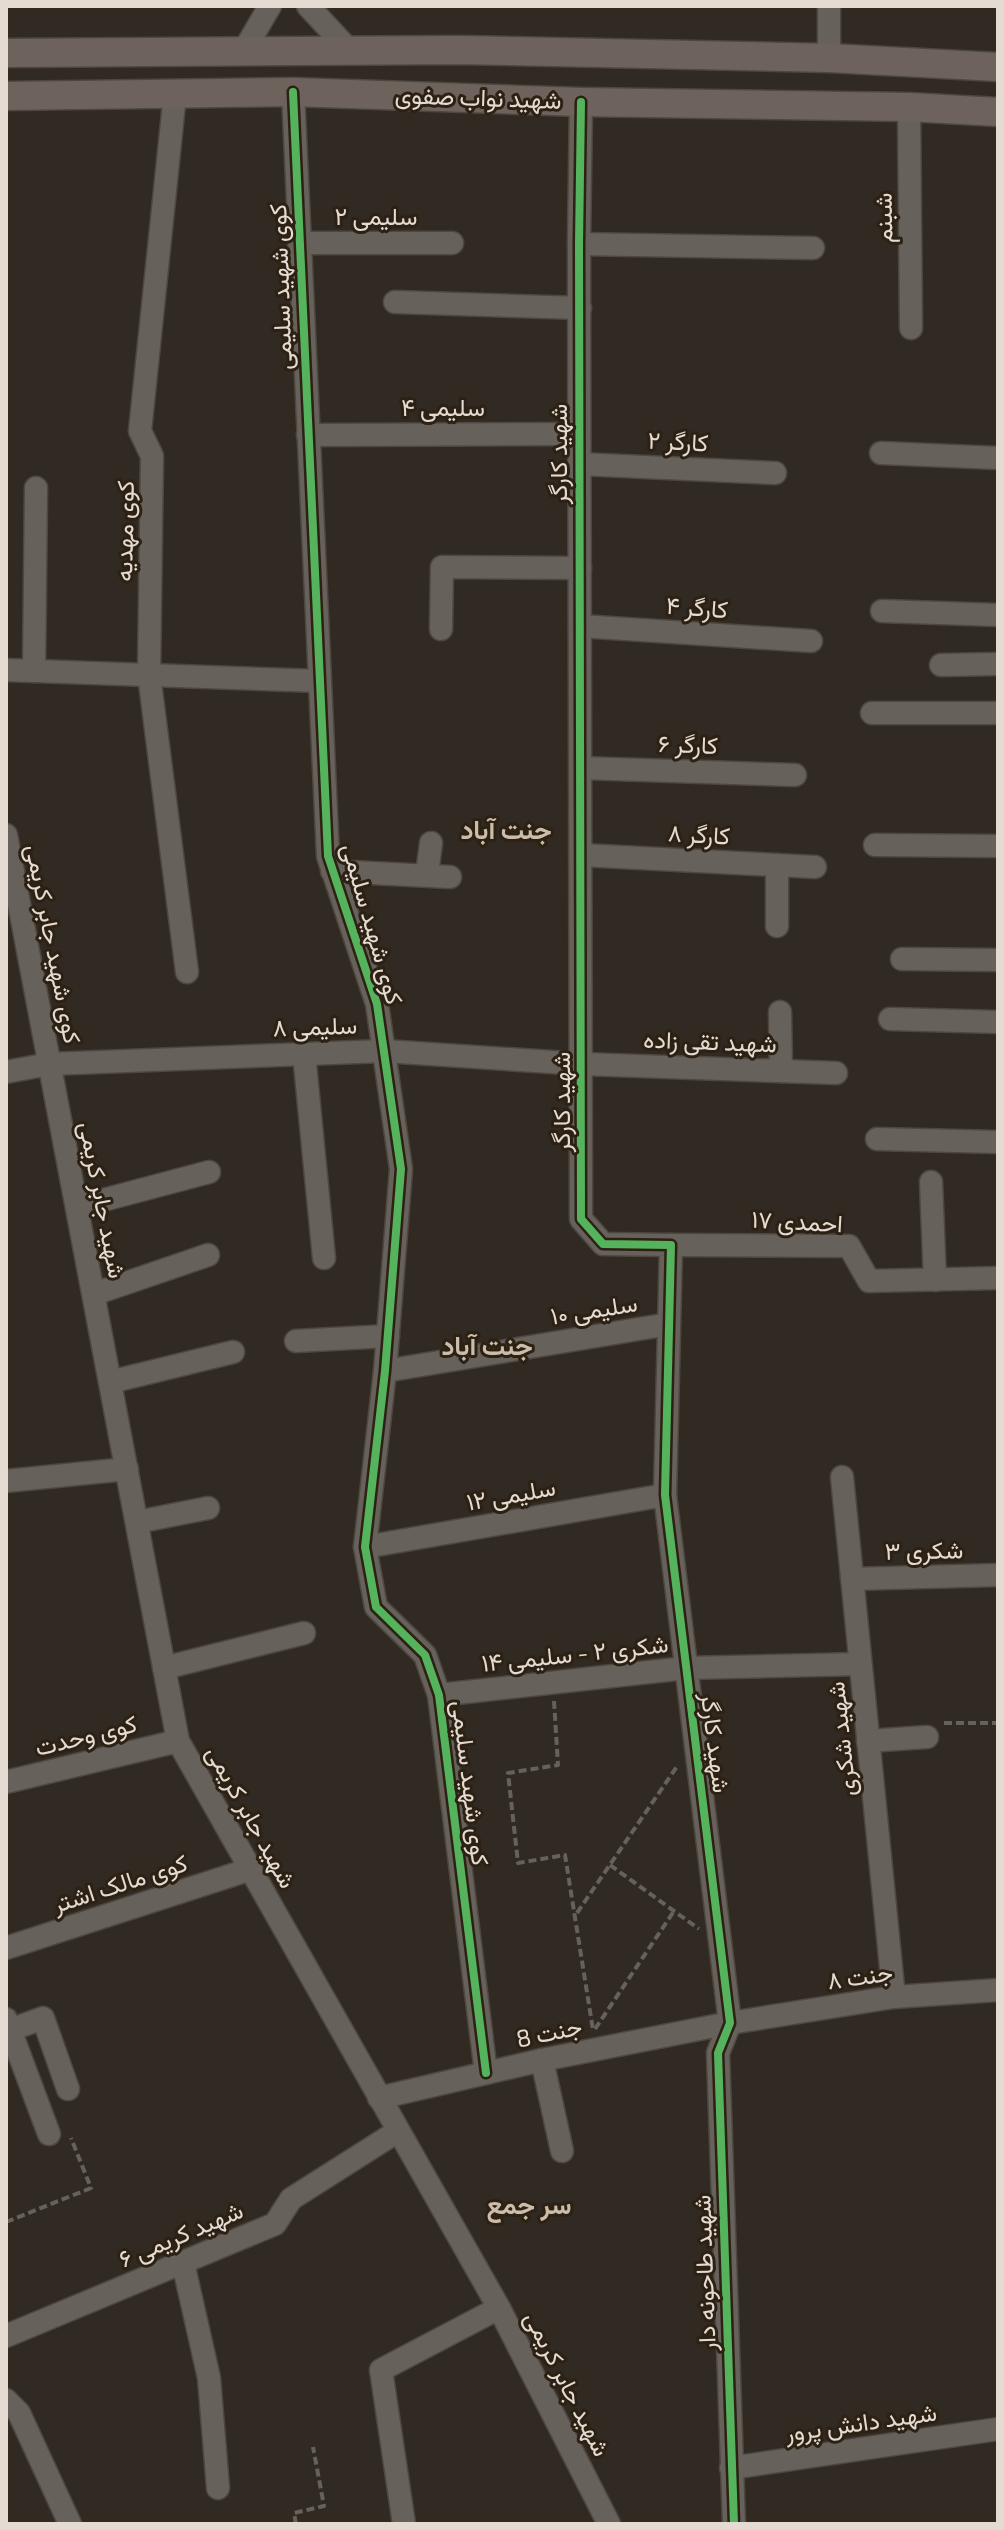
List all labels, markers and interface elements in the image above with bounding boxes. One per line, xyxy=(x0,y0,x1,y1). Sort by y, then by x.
street label: شهید نواب صفوی xyxy=(394,79,562,116)
street label: شبنم xyxy=(868,192,900,244)
street label: سلیمی ۲ xyxy=(335,201,417,231)
street label: کوی شهید سلیمی xyxy=(262,203,299,371)
street label: سلیمی ۴ xyxy=(401,392,485,422)
street label: شهید کارگر xyxy=(543,404,574,505)
street label: کارگر ۲ xyxy=(647,424,709,459)
street label: کوی مهدیه xyxy=(108,480,141,582)
street label: کارگر ۴ xyxy=(665,590,729,625)
street label: کارگر ۶ xyxy=(658,728,718,761)
district label: جنت آباد xyxy=(460,813,552,845)
street label: کارگر ۸ xyxy=(667,817,731,852)
street label: کوی شهید سلیمی xyxy=(335,840,410,1008)
street label: کوی شهید جابر کریمی xyxy=(19,842,88,1046)
street label: سلیمی ۸ xyxy=(272,1010,358,1042)
street label: شهید تقی زاده xyxy=(643,1024,777,1059)
street label: شهید کارگر xyxy=(546,1052,577,1153)
street label: شهید جابر کریمی xyxy=(72,1119,133,1281)
street label: احمدی ۱۷ xyxy=(751,1204,844,1238)
street label: سلیمی ۱۰ xyxy=(548,1287,639,1331)
district label: جنت آباد xyxy=(441,1329,533,1361)
street label: سلیمی ۱۲ xyxy=(464,1471,558,1517)
street label: شکری ۳ xyxy=(884,1534,964,1567)
street label: شکری ۲ - سلیمی ۱۴ xyxy=(480,1628,670,1679)
street label: شهید شکری xyxy=(820,1680,863,1798)
street label: شهید کارگر xyxy=(694,1690,737,1795)
street label: کوی شهید سلیمی xyxy=(445,1699,496,1867)
street label: کوی وحدت xyxy=(32,1708,140,1763)
street label: شهید جابر کریمی xyxy=(199,1740,303,1894)
street label: کوی مالک اشتر xyxy=(48,1847,191,1920)
street label: جنت ۸ xyxy=(825,1957,895,1995)
street label: جنت 8 xyxy=(513,2010,584,2054)
district label: سر جمع xyxy=(486,2188,572,2223)
street label: شهيد طاحونه دار xyxy=(686,2194,723,2353)
street label: شهید کریمی ۶ xyxy=(114,2195,248,2275)
street label: شهید جابر کریمی xyxy=(518,2306,617,2462)
street label: شهید دانش پرور xyxy=(782,2397,939,2450)

